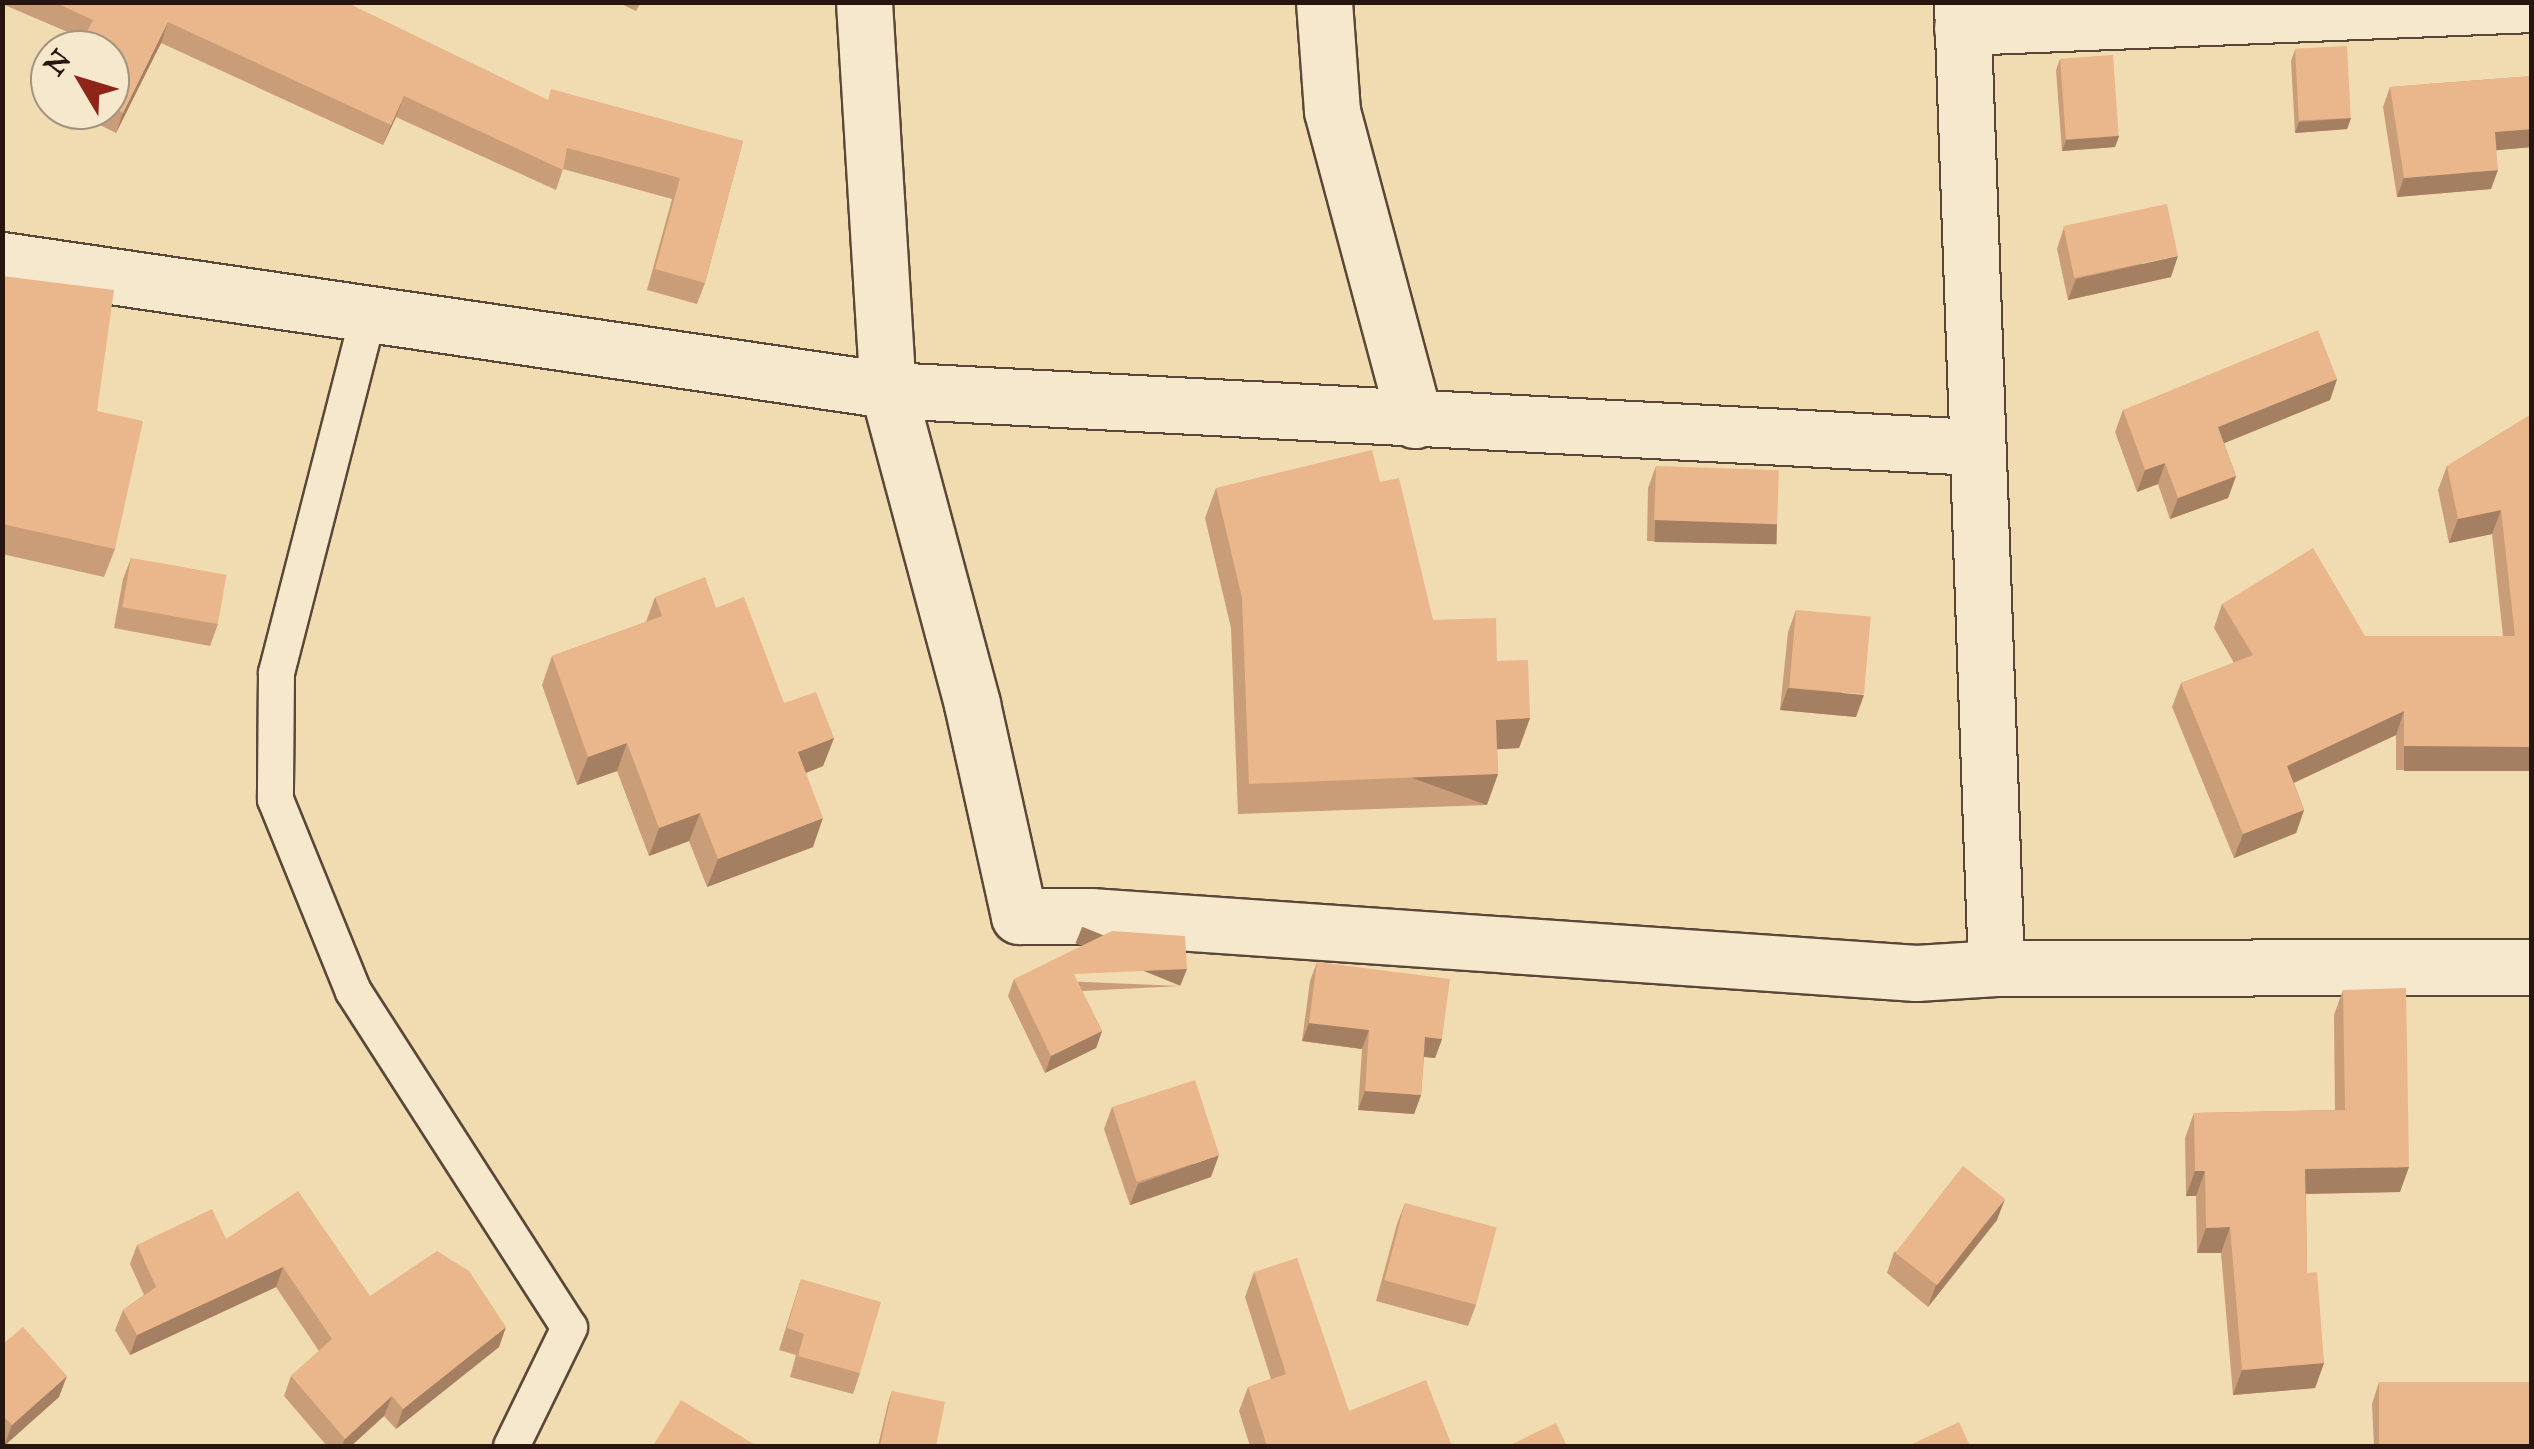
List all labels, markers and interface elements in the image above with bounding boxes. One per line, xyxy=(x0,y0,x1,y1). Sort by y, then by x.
north arrow xyxy=(30,30,130,130)
text: N xyxy=(36,42,79,83)

